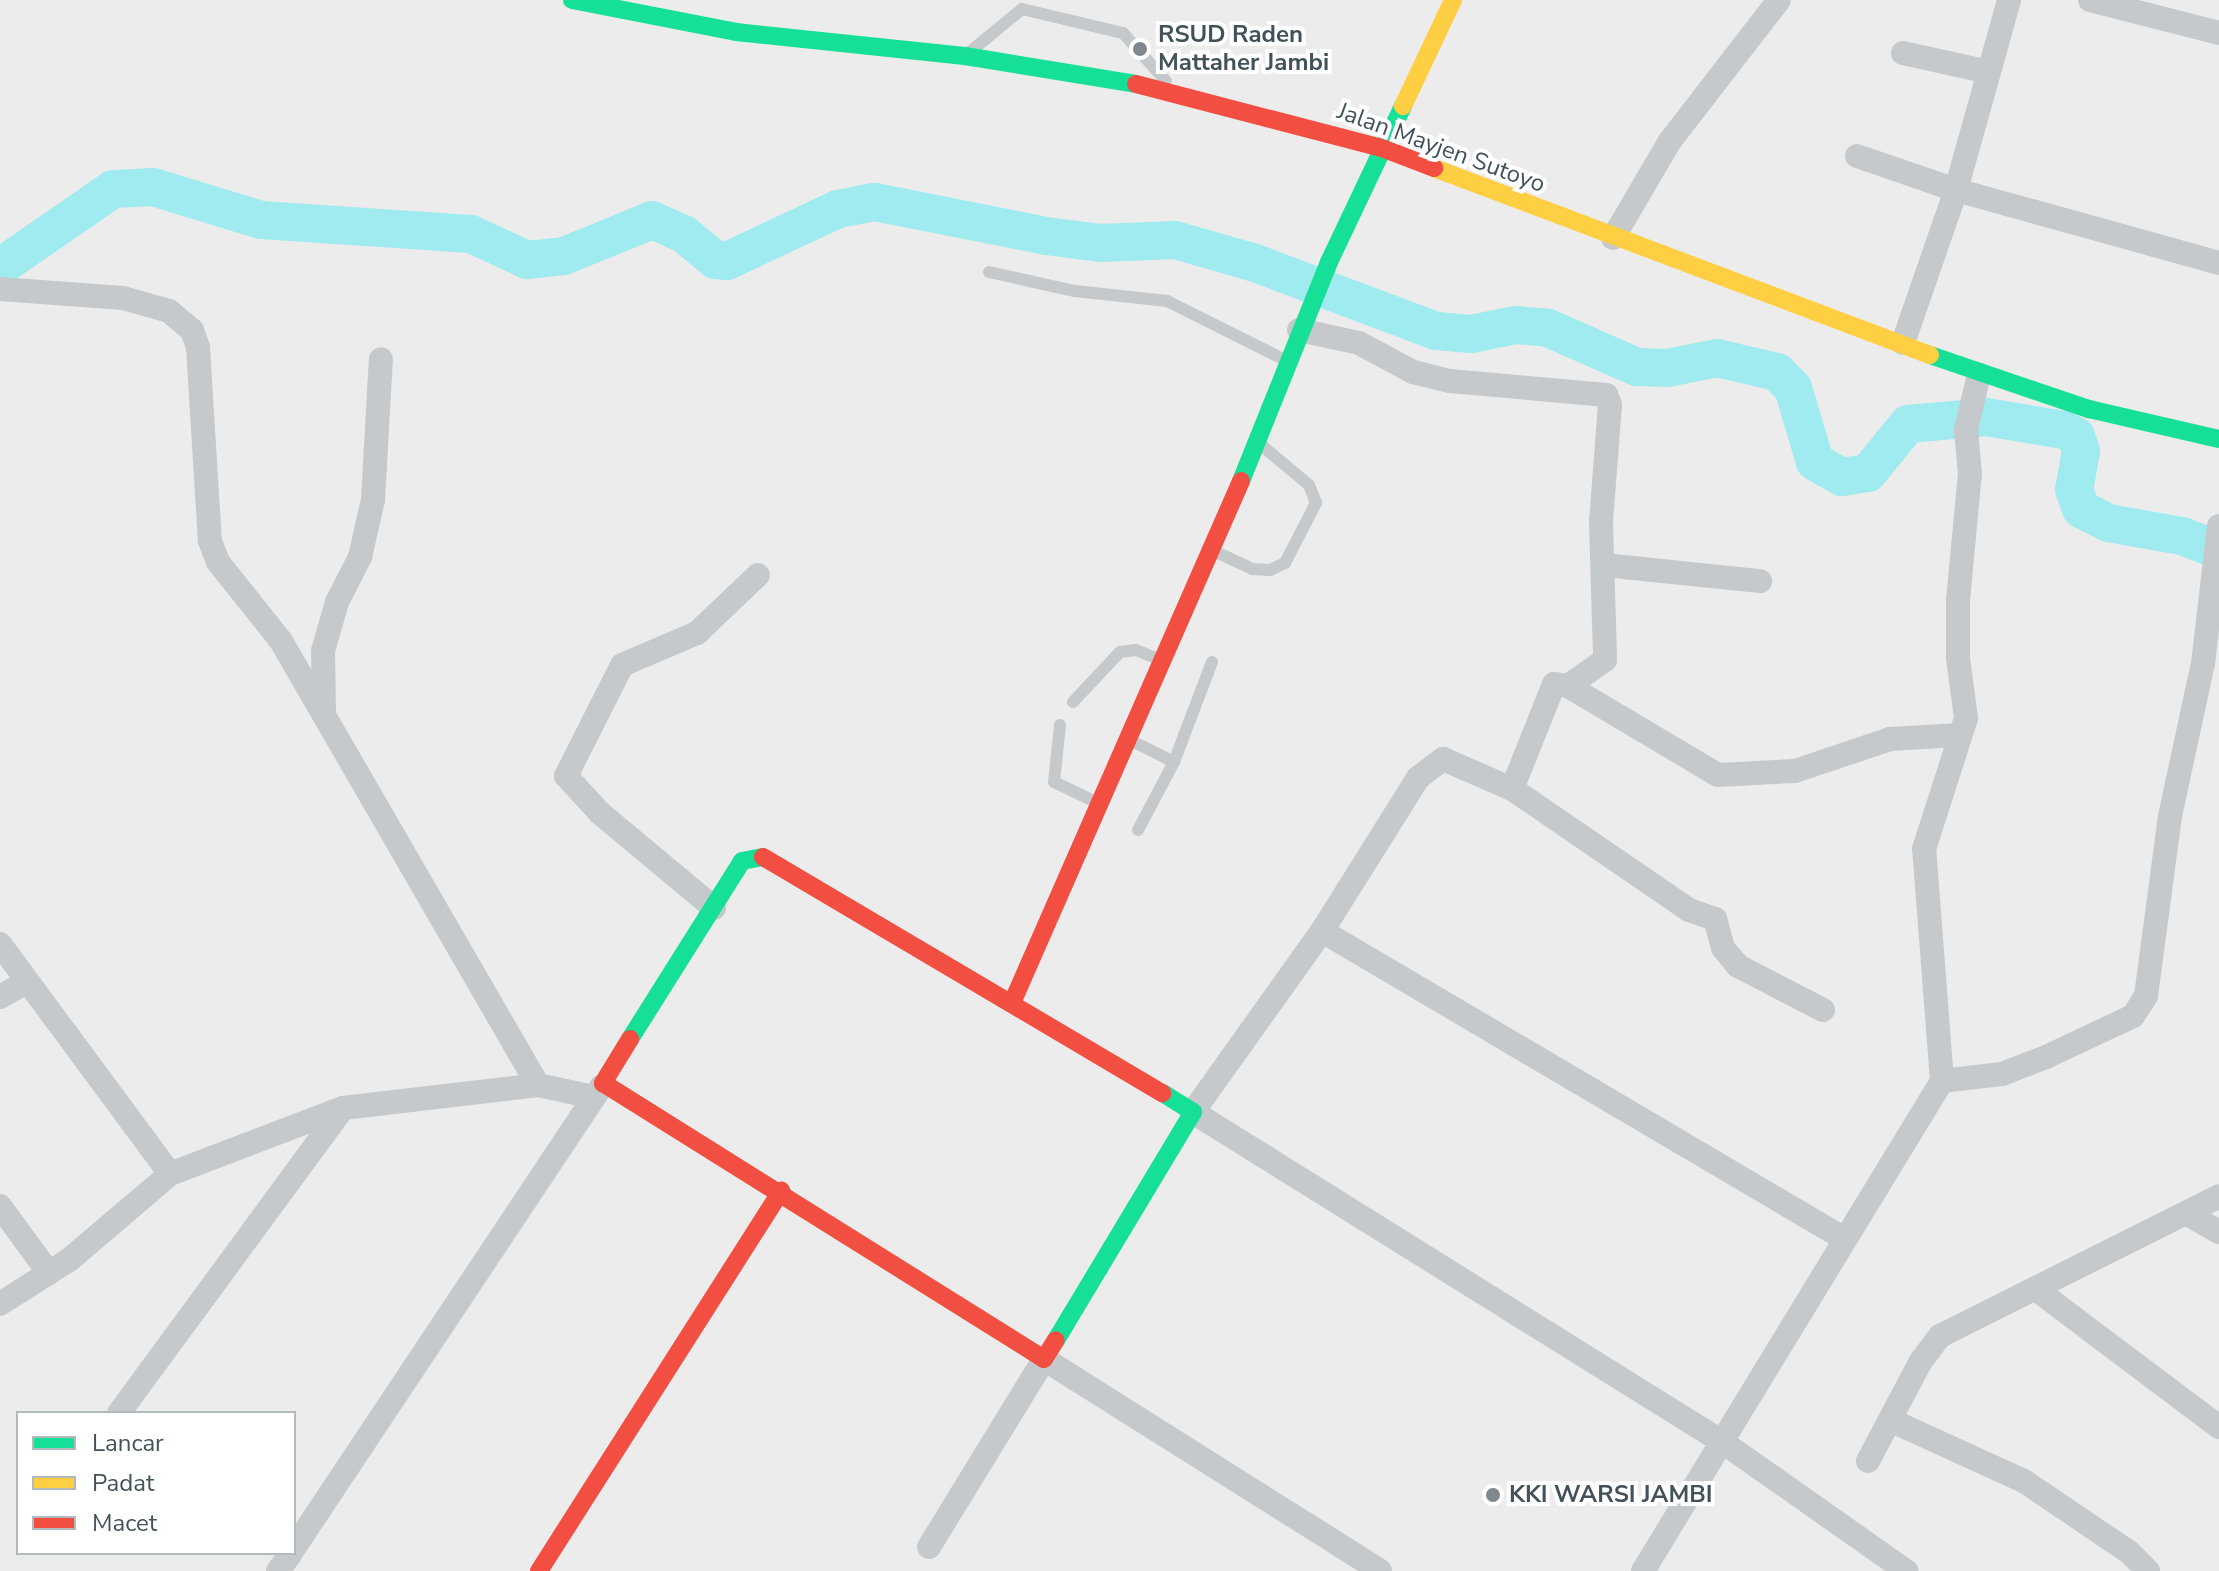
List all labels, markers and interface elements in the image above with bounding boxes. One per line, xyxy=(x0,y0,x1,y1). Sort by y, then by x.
place label: RSUD Raden Mattaher Jambi xyxy=(1158,21,1329,77)
marker: RSUD Raden Mattaher Jambi xyxy=(1129,38,1151,60)
street label: Jalan Mayjen Sutoyo xyxy=(1333,97,1549,199)
legend xyxy=(16,1411,296,1555)
text: Lancar xyxy=(92,1427,164,1459)
text: Padat xyxy=(92,1467,154,1499)
place label: KKI WARSI JAMBI xyxy=(1509,1481,1712,1509)
marker: KKI WARSI JAMBI xyxy=(1484,1486,1502,1504)
text: Macet xyxy=(92,1507,157,1539)

